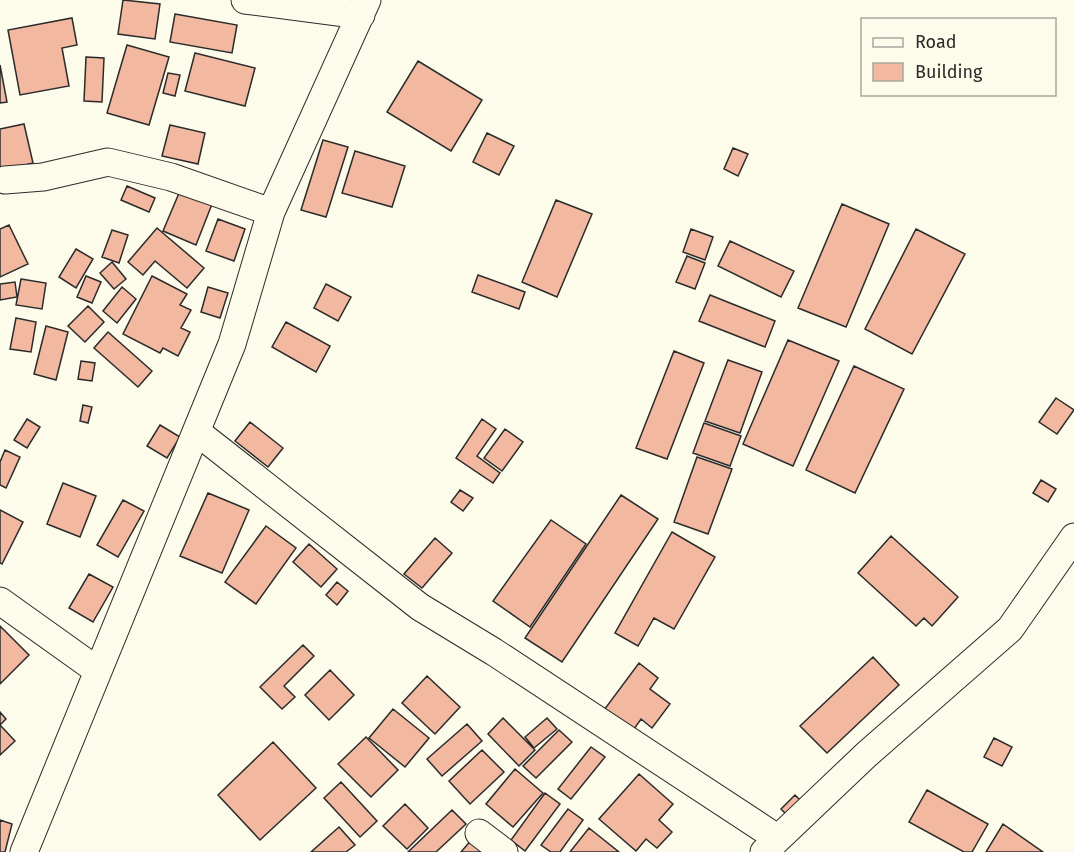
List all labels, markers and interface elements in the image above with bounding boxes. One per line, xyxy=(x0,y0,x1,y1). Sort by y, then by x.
legend xyxy=(861,18,1056,96)
text: Road xyxy=(915,31,957,53)
text: Building xyxy=(915,61,983,83)

